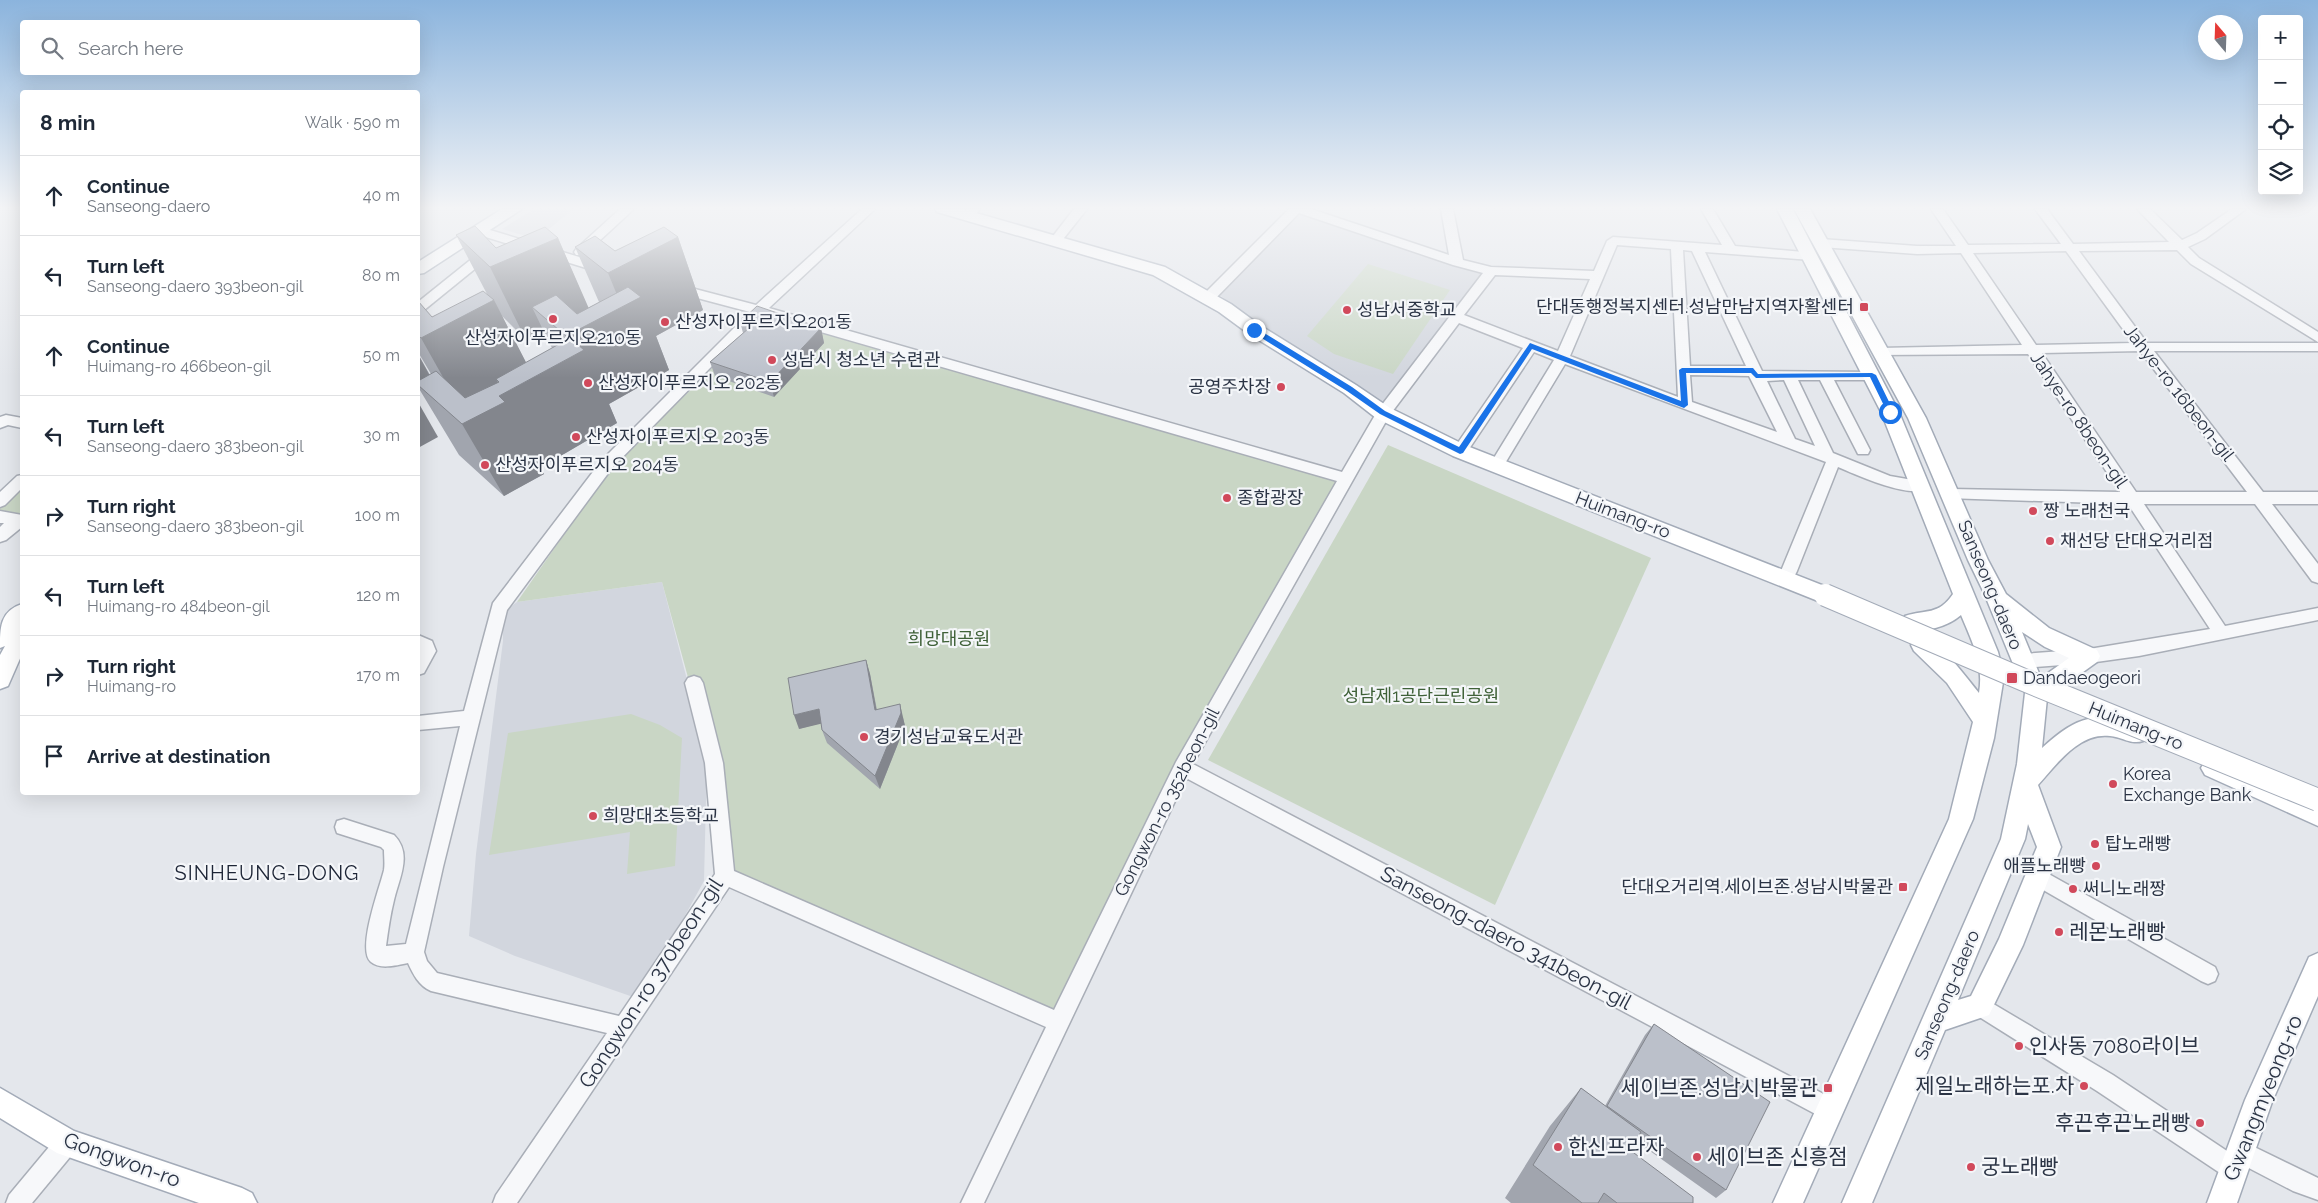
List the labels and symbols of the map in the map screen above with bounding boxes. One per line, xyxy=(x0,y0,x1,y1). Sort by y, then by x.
north arrow xyxy=(2198,15,2243,60)
place label: 단대동행정복지센터.성남만남지역자활센터 xyxy=(1536,296,1854,317)
place label: 성남서중학교 xyxy=(1357,299,1456,320)
marker: 단대동행정복지센터.성남만남지역자활센터 xyxy=(1858,301,1870,313)
marker: 성남서중학교 xyxy=(1341,304,1353,316)
place label: 산성자이푸르지오201동 xyxy=(675,311,852,332)
marker: 산성자이푸르지오210동 xyxy=(547,313,559,325)
marker: 산성자이푸르지오201동 xyxy=(659,316,671,328)
route end xyxy=(1243,319,1266,342)
street label: Jahye-ro 16beon-gil xyxy=(2120,321,2239,465)
place label: 산성자이푸르지오210동 xyxy=(464,327,642,348)
street label: Jahye-ro 8beon-gil xyxy=(2026,348,2133,491)
place label: 성남시 청소년 수련관 xyxy=(782,349,941,370)
marker: 성남시 청소년 수련관 xyxy=(766,354,778,366)
place label: 산성자이푸르지오 202동 xyxy=(598,372,781,393)
place label: 공영주차장 xyxy=(1188,376,1271,397)
marker: 산성자이푸르지오 202동 xyxy=(582,377,594,389)
marker: 공영주차장 xyxy=(1275,381,1287,393)
route start xyxy=(1879,401,1902,424)
place label: 산성자이푸르지오 203동 xyxy=(586,426,770,447)
marker: 산성자이푸르지오 203동 xyxy=(570,431,582,443)
place label: 산성자이푸르지오 204동 xyxy=(495,454,679,475)
marker: 산성자이푸르지오 204동 xyxy=(479,459,491,471)
place label: 종합광장 xyxy=(1237,487,1303,508)
street label: Huimang-ro xyxy=(1573,487,1674,542)
marker: 종합광장 xyxy=(1221,492,1233,504)
place label: 짱 노래천국 xyxy=(2043,500,2130,521)
marker: 짱 노래천국 xyxy=(2027,505,2039,517)
street label: Sanseong-daero xyxy=(1954,517,2027,653)
place label: 채선당 단대오거리점 xyxy=(2060,530,2214,551)
marker: 채선당 단대오거리점 xyxy=(2044,535,2056,547)
park label: 희망대공원 xyxy=(908,628,990,649)
place label: Dandaeogeori xyxy=(2023,667,2141,688)
marker: Dandaeogeori xyxy=(2005,671,2019,685)
park label: 성남제1공단근린공원 xyxy=(1343,685,1499,706)
street label: Huimang-ro xyxy=(2086,697,2187,754)
street label: Gongwon-ro 352beon-gil xyxy=(1110,704,1223,900)
place label: 경기성남교육도서관 xyxy=(874,726,1023,747)
marker: 경기성남교육도서관 xyxy=(858,731,870,743)
place label: Korea Exchange Bank xyxy=(2123,763,2252,805)
marker: Korea Exchange Bank xyxy=(2107,778,2119,790)
place label: 희망대초등학교 xyxy=(603,805,719,826)
marker: 희망대초등학교 xyxy=(587,810,599,822)
place label: 탑노래빵 xyxy=(2105,833,2171,854)
marker: 탑노래빵 xyxy=(2089,838,2101,850)
place label: 애플노래빵 xyxy=(2003,855,2086,876)
marker: 애플노래빵 xyxy=(2090,860,2102,872)
district label: SINHEUNG-DONG xyxy=(175,861,359,885)
street label: Sanseong-daero 341beon-gil xyxy=(1376,861,1636,1015)
street label: Gongwon-ro 370beon-gil xyxy=(573,873,728,1092)
place label: 단대오거리역.세이브존.성남시박물관 xyxy=(1621,876,1893,897)
place label: 써니노래짱 xyxy=(2083,878,2166,899)
marker: 단대오거리역.세이브존.성남시박물관 xyxy=(1897,881,1909,893)
marker: 써니노래짱 xyxy=(2067,883,2079,895)
place label: 레몬노래빵 xyxy=(2069,919,2166,944)
marker: 레몬노래빵 xyxy=(2053,926,2065,938)
street label: Sanseong-daero xyxy=(1910,927,1983,1063)
street label: Gwangmyeong-ro xyxy=(2218,1011,2307,1184)
place label: 인사동 7080라이브 xyxy=(2029,1033,2200,1058)
marker: 인사동 7080라이브 xyxy=(2013,1040,2025,1052)
place label: 제일노래하는포.차 xyxy=(1915,1073,2074,1098)
place label: 세이브존.성남시박물관 xyxy=(1621,1075,1818,1100)
marker: 제일노래하는포.차 xyxy=(2078,1080,2090,1092)
marker: 세이브존.성남시박물관 xyxy=(1822,1082,1834,1094)
place label: 후끈후끈노래빵 xyxy=(2055,1110,2190,1135)
marker: 후끈후끈노래빵 xyxy=(2194,1117,2206,1129)
street label: Gongwon-ro xyxy=(60,1127,184,1192)
place label: 한신프라자 xyxy=(1568,1134,1665,1159)
marker: 한신프라자 xyxy=(1552,1141,1564,1153)
place label: 세이브존 신흥점 xyxy=(1707,1144,1848,1169)
marker: 세이브존 신흥점 xyxy=(1691,1151,1703,1163)
place label: 궁노래빵 xyxy=(1981,1154,2058,1179)
marker: 궁노래빵 xyxy=(1965,1161,1977,1173)

